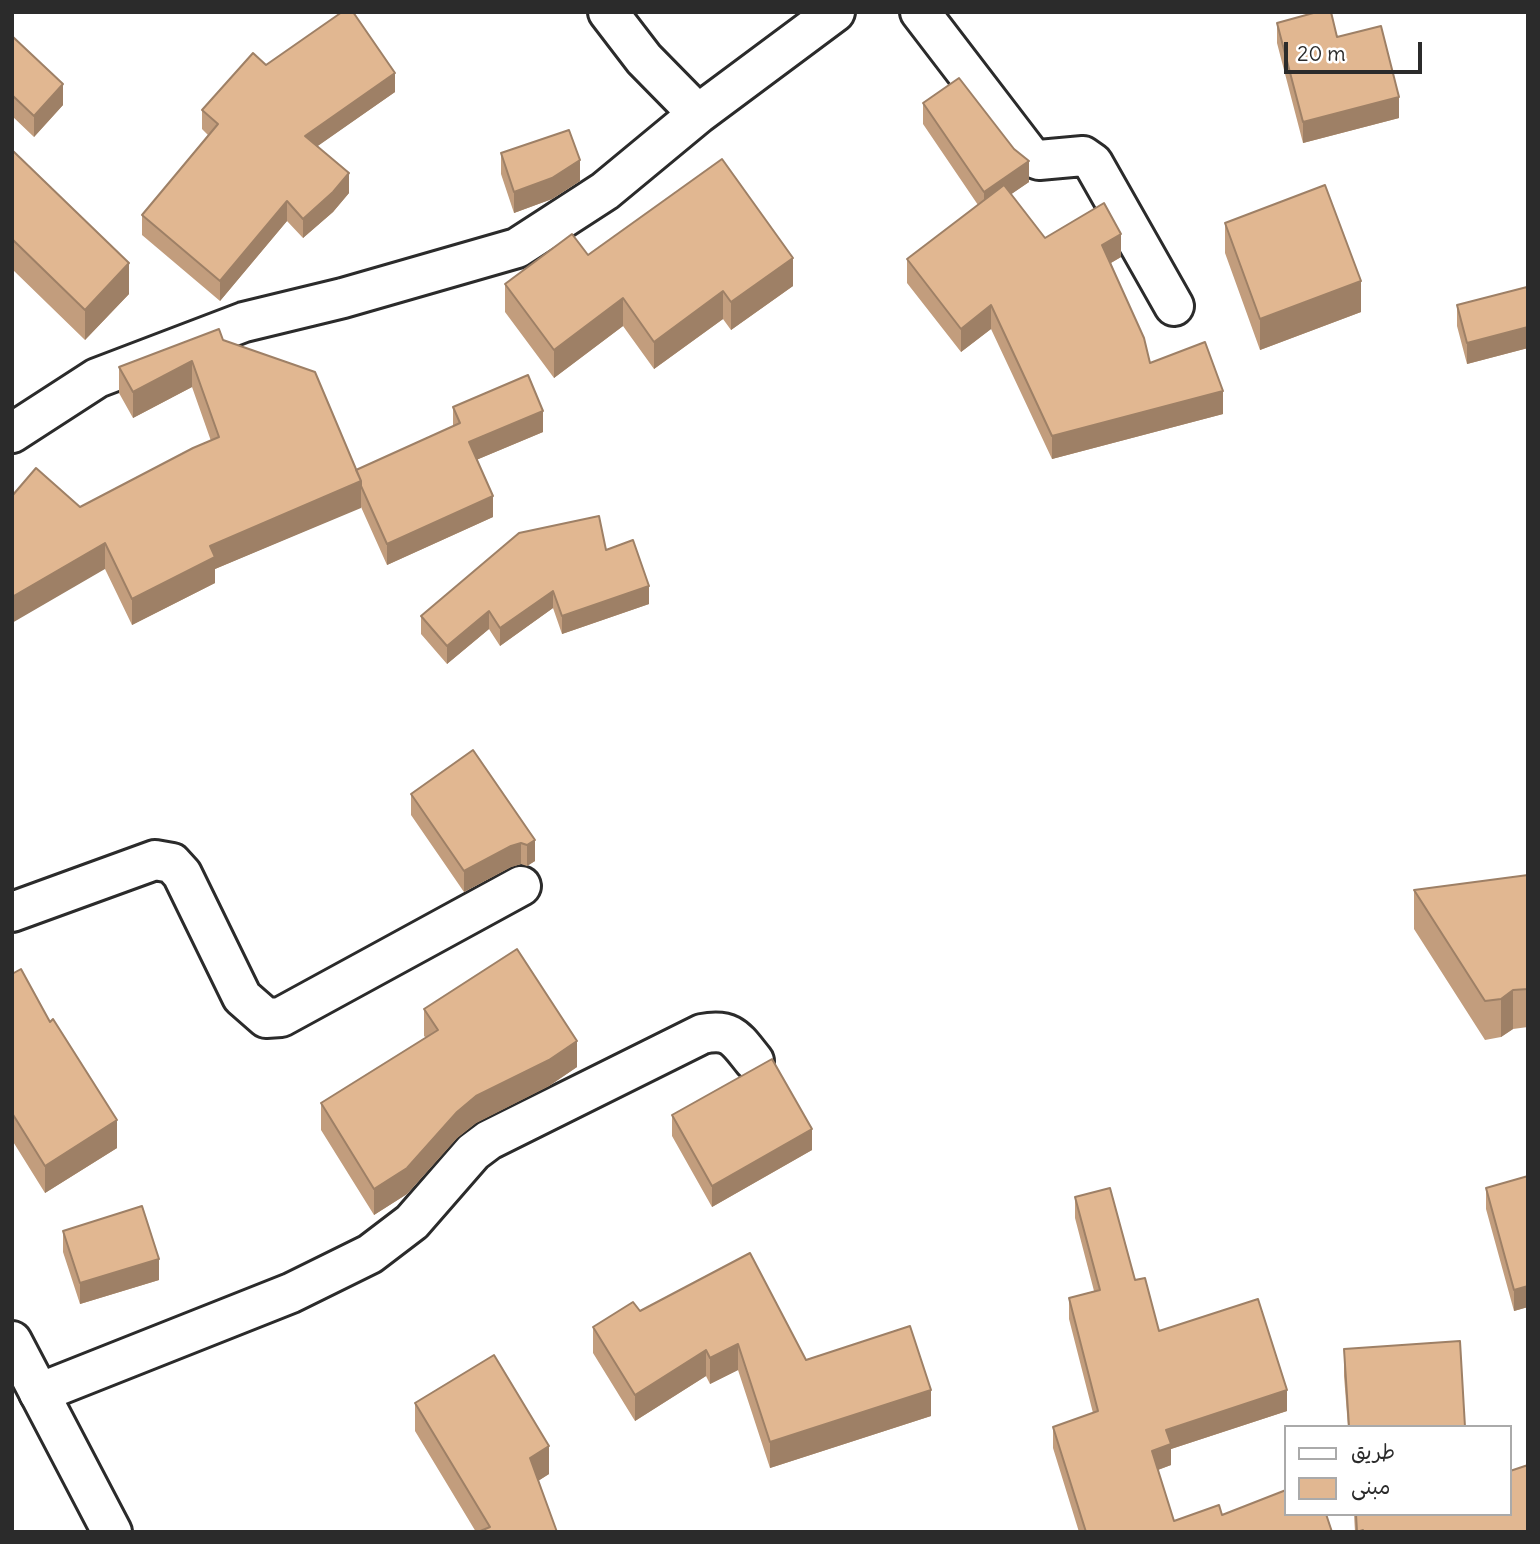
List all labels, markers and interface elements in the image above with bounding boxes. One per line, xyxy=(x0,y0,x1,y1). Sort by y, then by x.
scale bar xyxy=(1288,28,1426,72)
text: 20 m xyxy=(1297,40,1346,67)
legend xyxy=(1284,1425,1512,1516)
text: طريق xyxy=(1351,1438,1395,1465)
text: مبنى xyxy=(1351,1473,1390,1500)

